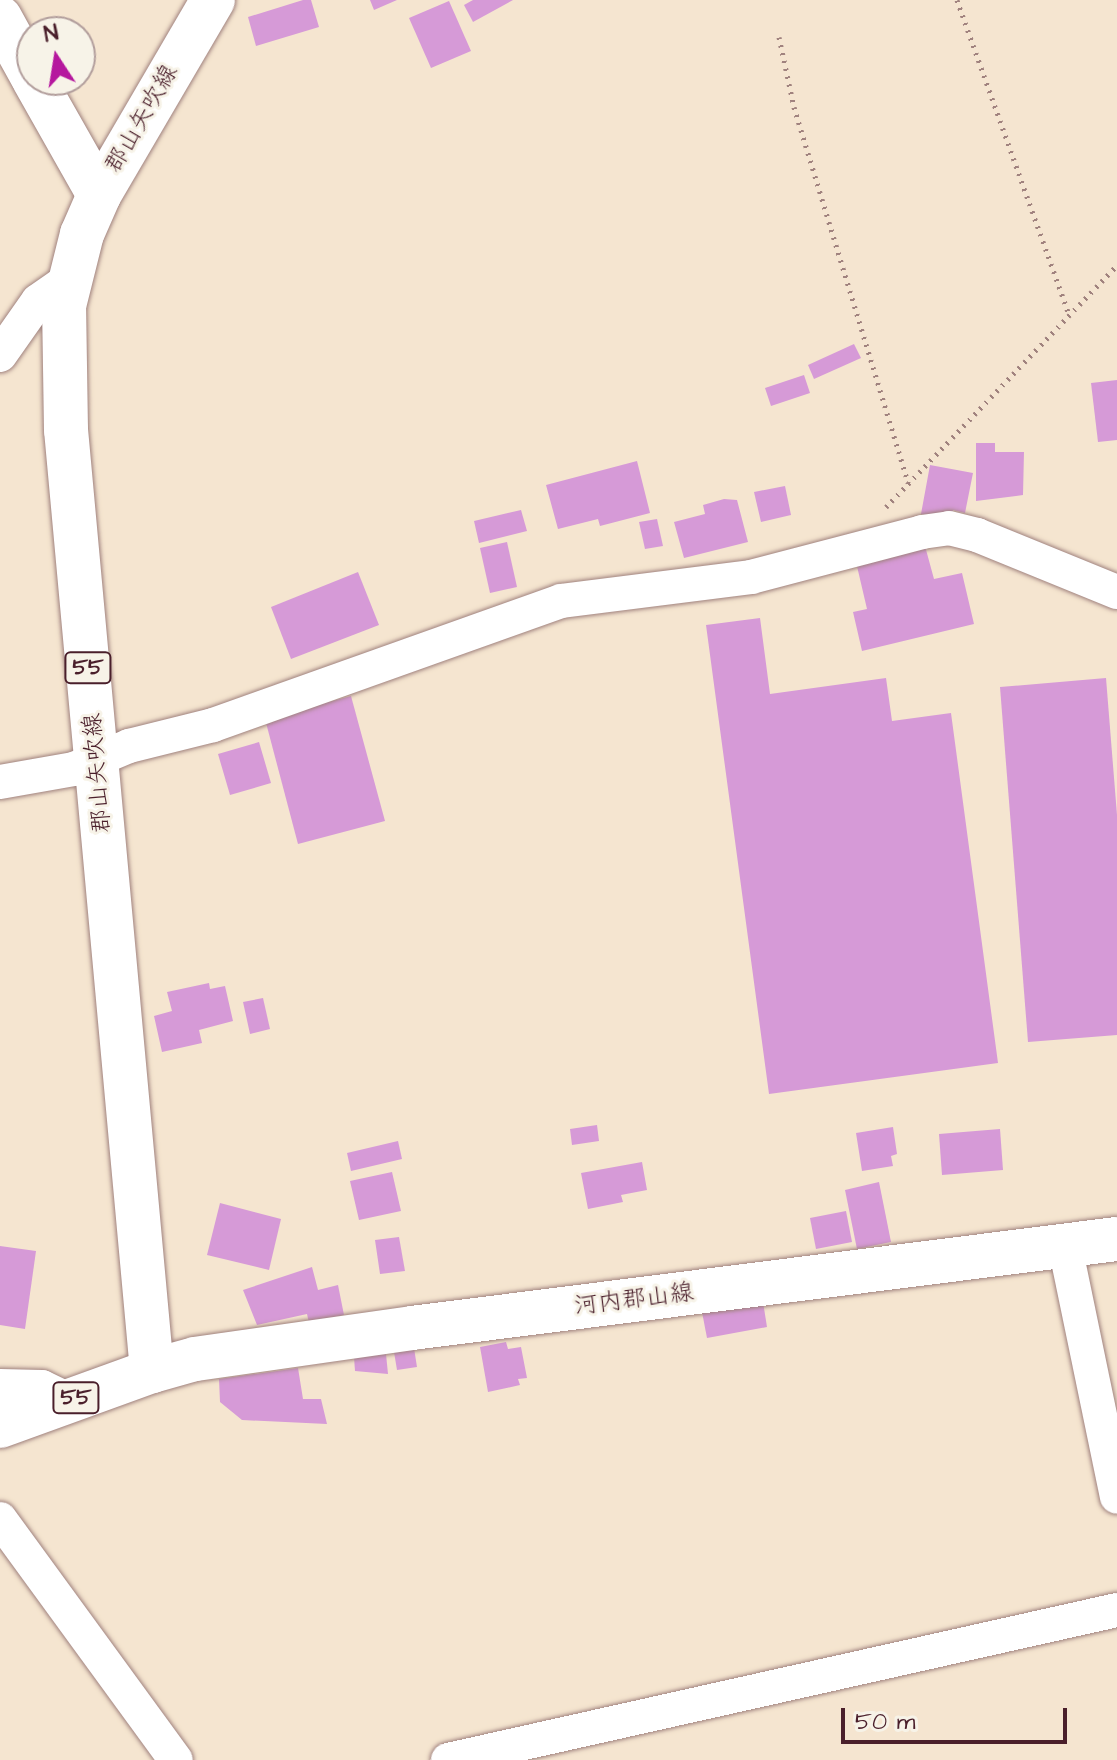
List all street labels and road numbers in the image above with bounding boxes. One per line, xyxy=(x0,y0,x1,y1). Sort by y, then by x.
street label: 郡山矢吹線 xyxy=(100,60,184,178)
road number: 55 xyxy=(64,650,112,686)
street label: 郡山矢吹線 xyxy=(78,712,118,834)
street label: 河内郡山線 xyxy=(573,1278,695,1322)
road number: 55 xyxy=(52,1380,100,1416)

